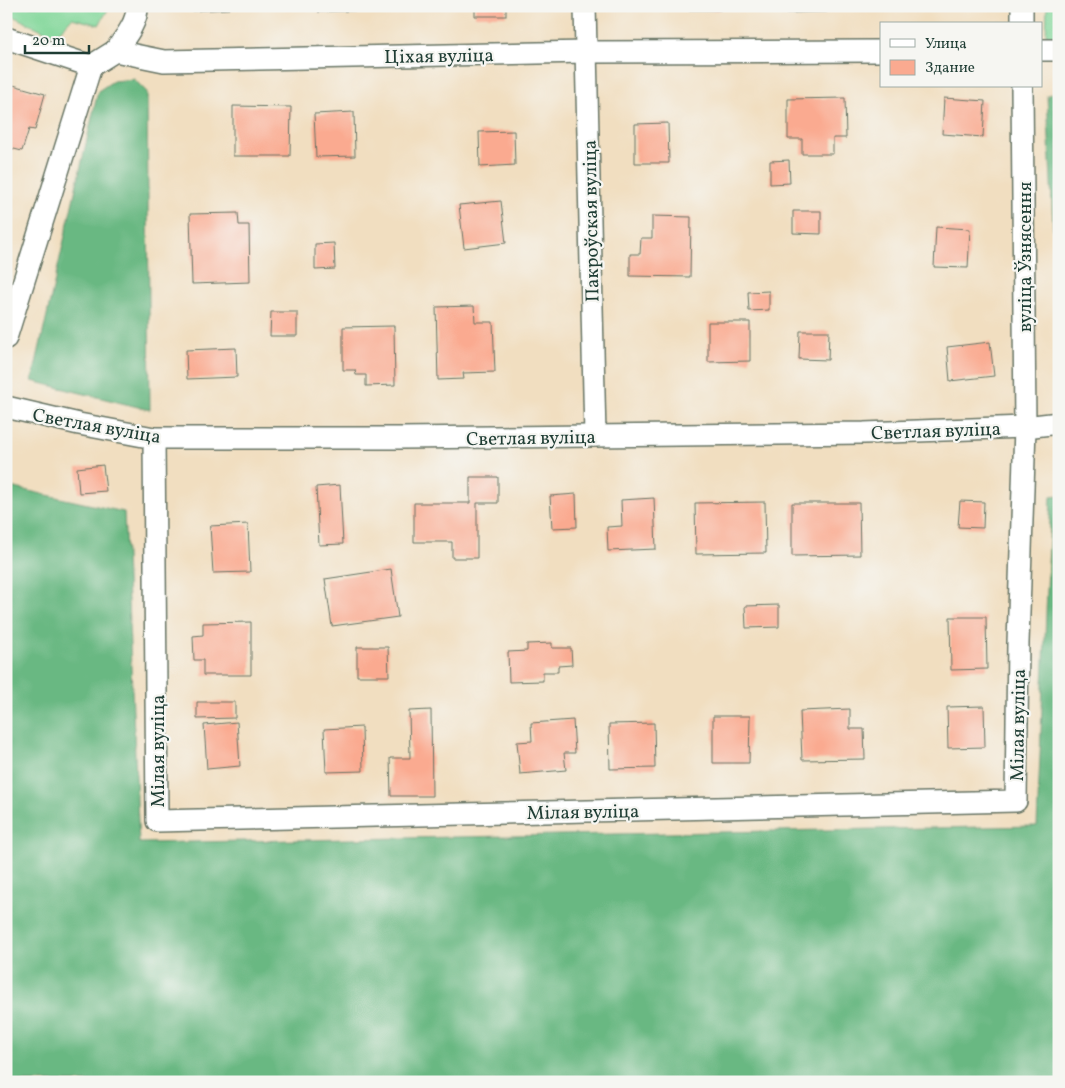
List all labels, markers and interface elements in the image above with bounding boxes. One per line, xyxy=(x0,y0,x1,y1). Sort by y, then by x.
scale bar xyxy=(25,22,89,54)
legend xyxy=(880,22,1042,88)
text: 20 m xyxy=(32,31,65,52)
text: Улица xyxy=(925,34,967,55)
street label: Ціхая вуліца xyxy=(384,43,494,71)
text: Здание xyxy=(925,58,975,79)
street label: Пакроўская вуліца xyxy=(578,140,606,302)
street label: вуліца Ўзнясення xyxy=(1013,182,1039,332)
street label: Светлая вуліца xyxy=(30,403,163,451)
street label: Светлая вуліца xyxy=(871,417,1001,447)
street label: Светлая вуліца xyxy=(466,425,596,453)
street label: Мілая вуліца xyxy=(1005,668,1033,782)
street label: Мілая вуліца xyxy=(146,695,172,807)
street label: Мілая вуліца xyxy=(526,799,640,827)

